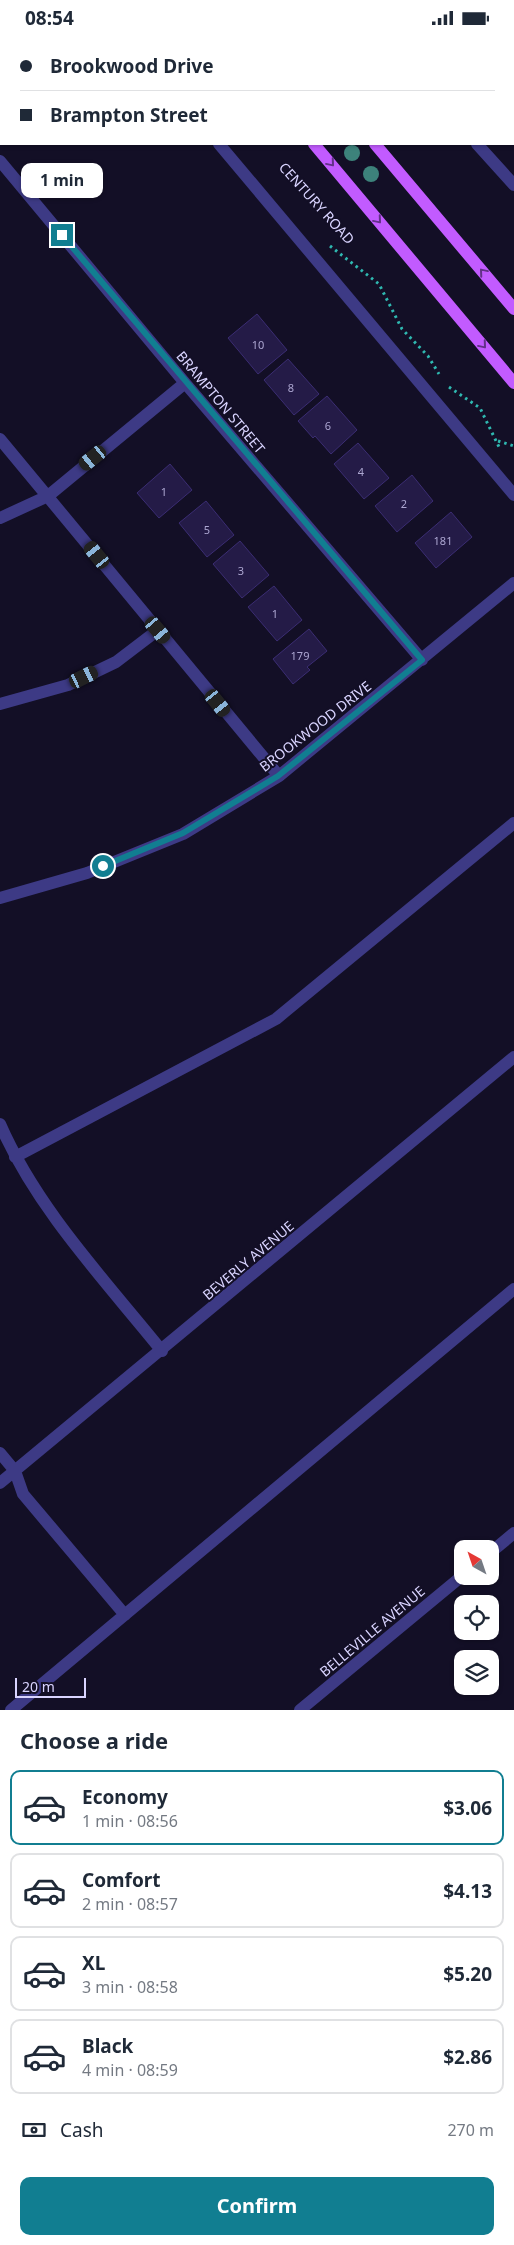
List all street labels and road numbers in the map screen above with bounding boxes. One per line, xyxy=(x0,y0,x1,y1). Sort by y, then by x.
street label: CENTURY ROAD xyxy=(275,158,359,248)
street label: BRAMPTON STREET xyxy=(173,347,270,457)
street label: BROOKWOOD DRIVE xyxy=(255,676,375,776)
street label: BEVERLY AVENUE xyxy=(198,1216,298,1304)
street label: BELLEVILLE AVENUE xyxy=(315,1581,429,1681)

